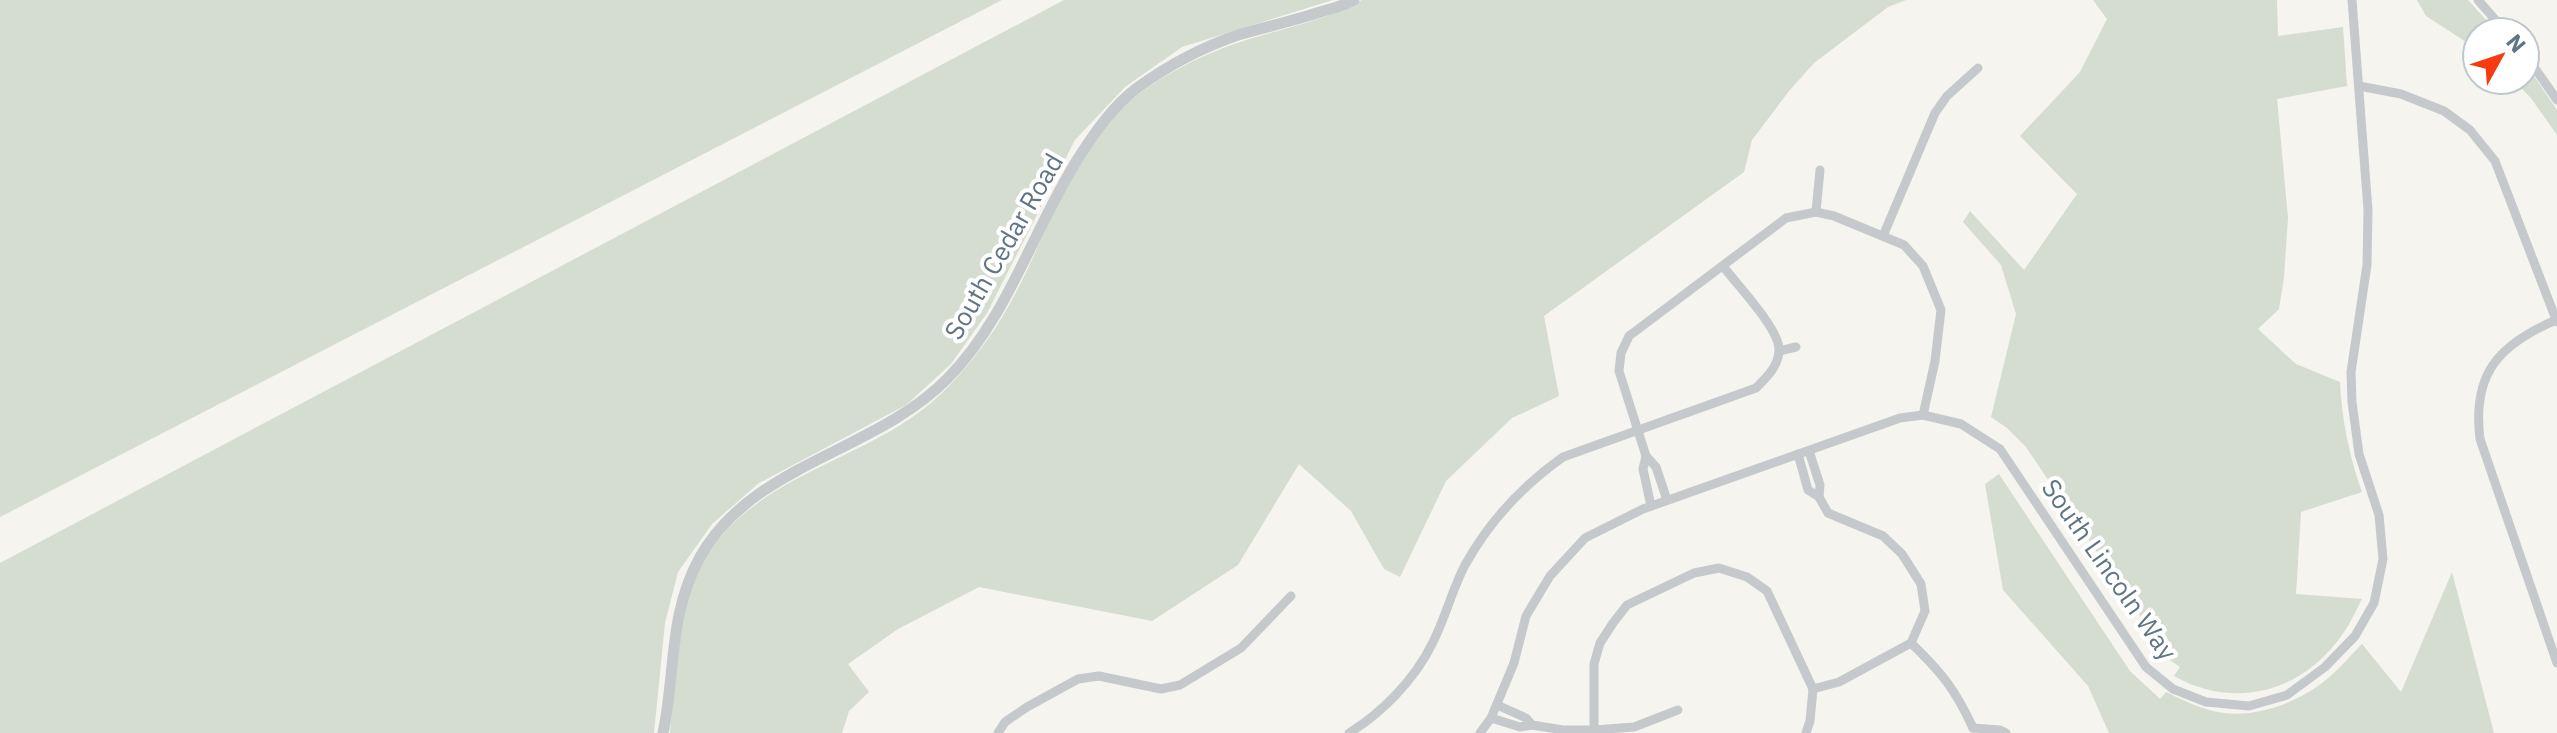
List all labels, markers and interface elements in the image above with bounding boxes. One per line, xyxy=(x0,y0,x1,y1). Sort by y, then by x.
north arrow xyxy=(2461,16,2541,96)
text: N xyxy=(2500,27,2533,58)
street label: South Cedar Road xyxy=(936,147,1070,345)
street label: South Lincoln Way xyxy=(2035,472,2185,666)

